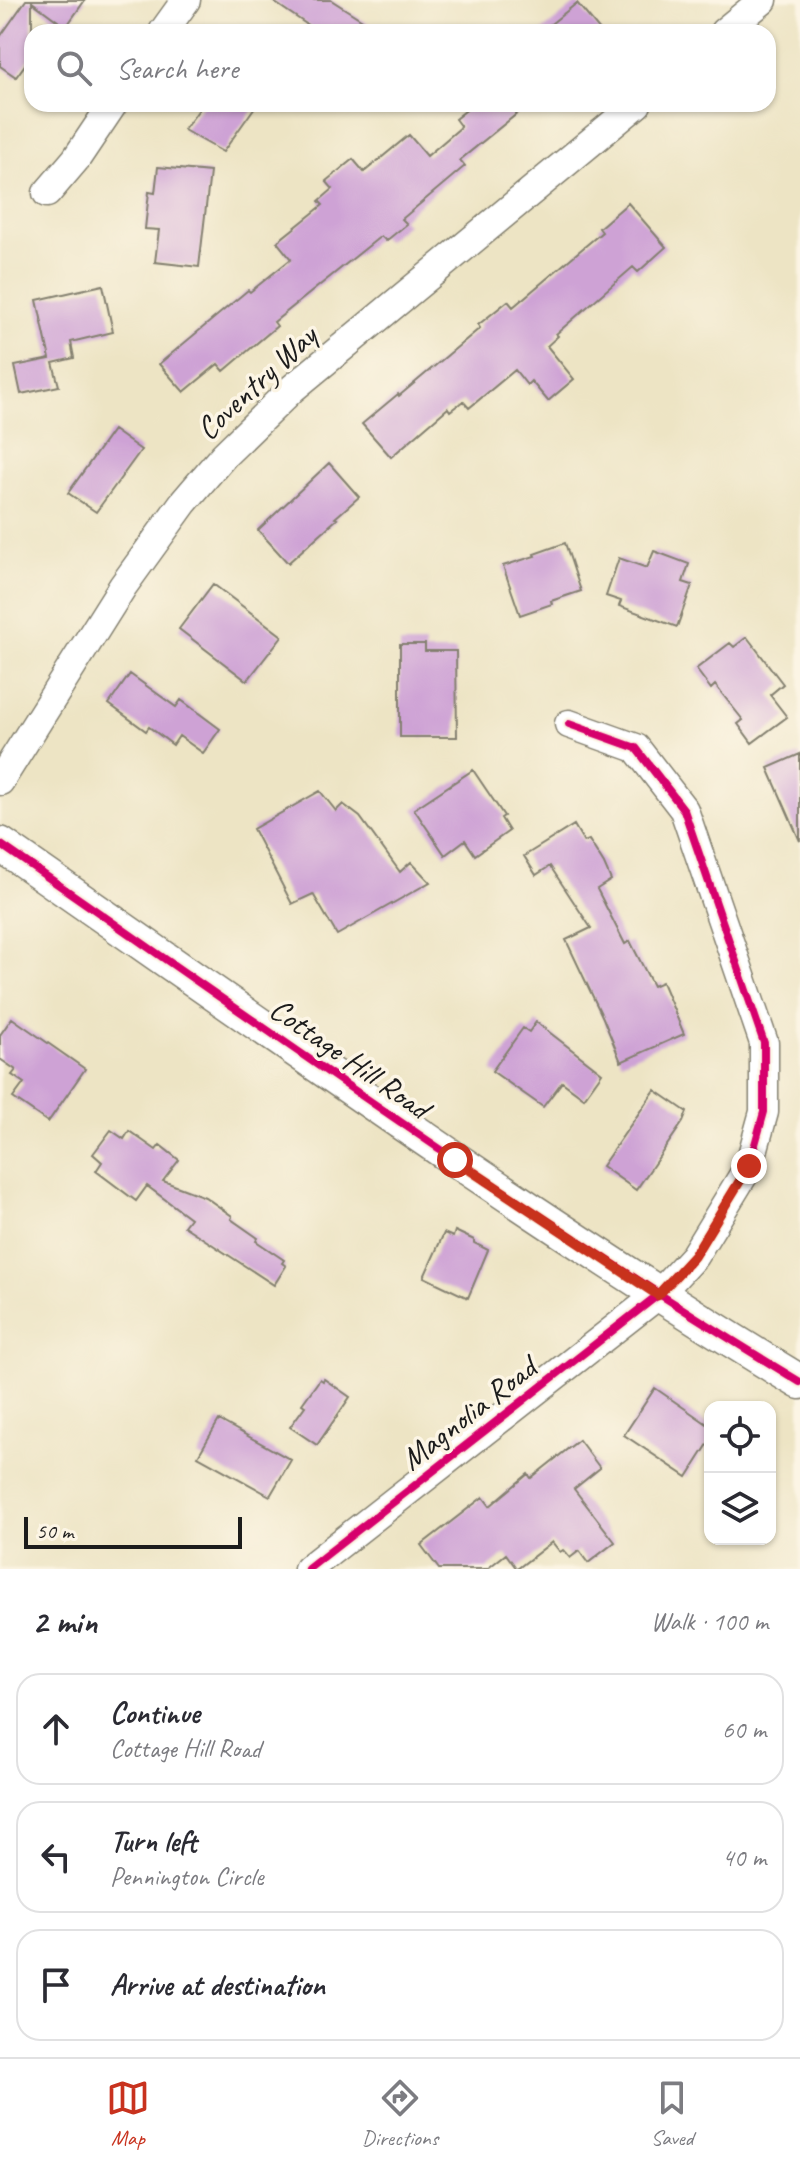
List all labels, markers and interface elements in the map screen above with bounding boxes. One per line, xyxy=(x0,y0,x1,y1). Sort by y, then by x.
search box xyxy=(24,24,776,112)
icon: search xyxy=(52,46,96,90)
text: Search here xyxy=(116,49,238,87)
street label: Coventry Way xyxy=(187,314,328,449)
street label: Cottage Hill Road xyxy=(262,988,441,1131)
route start xyxy=(437,1142,473,1178)
route end xyxy=(731,1148,767,1184)
street label: Magnolia Road xyxy=(392,1345,548,1479)
map controls xyxy=(704,1401,776,1545)
button: locate xyxy=(704,1401,776,1473)
button: layers xyxy=(704,1473,776,1545)
scale bar xyxy=(24,1513,242,1549)
text: 50 m xyxy=(36,1517,73,1545)
text: 2 min xyxy=(32,1600,97,1643)
text: Walk · 100 m xyxy=(651,1605,768,1638)
text: Continue xyxy=(110,1694,200,1732)
icon: ahead xyxy=(34,1707,78,1751)
text: 60 m xyxy=(722,1713,766,1746)
text: Cottage Hill Road xyxy=(110,1732,261,1765)
text: Turn left xyxy=(110,1822,197,1860)
icon: left xyxy=(34,1835,78,1879)
text: 40 m xyxy=(722,1841,766,1874)
text: Pennington Circle xyxy=(110,1860,263,1893)
icon: arrive xyxy=(34,1963,78,2007)
text: Arrive at destination xyxy=(110,1966,325,2004)
tab: Map xyxy=(106,2076,150,2152)
tab: Directions xyxy=(362,2076,438,2152)
tab: Saved xyxy=(650,2076,694,2152)

